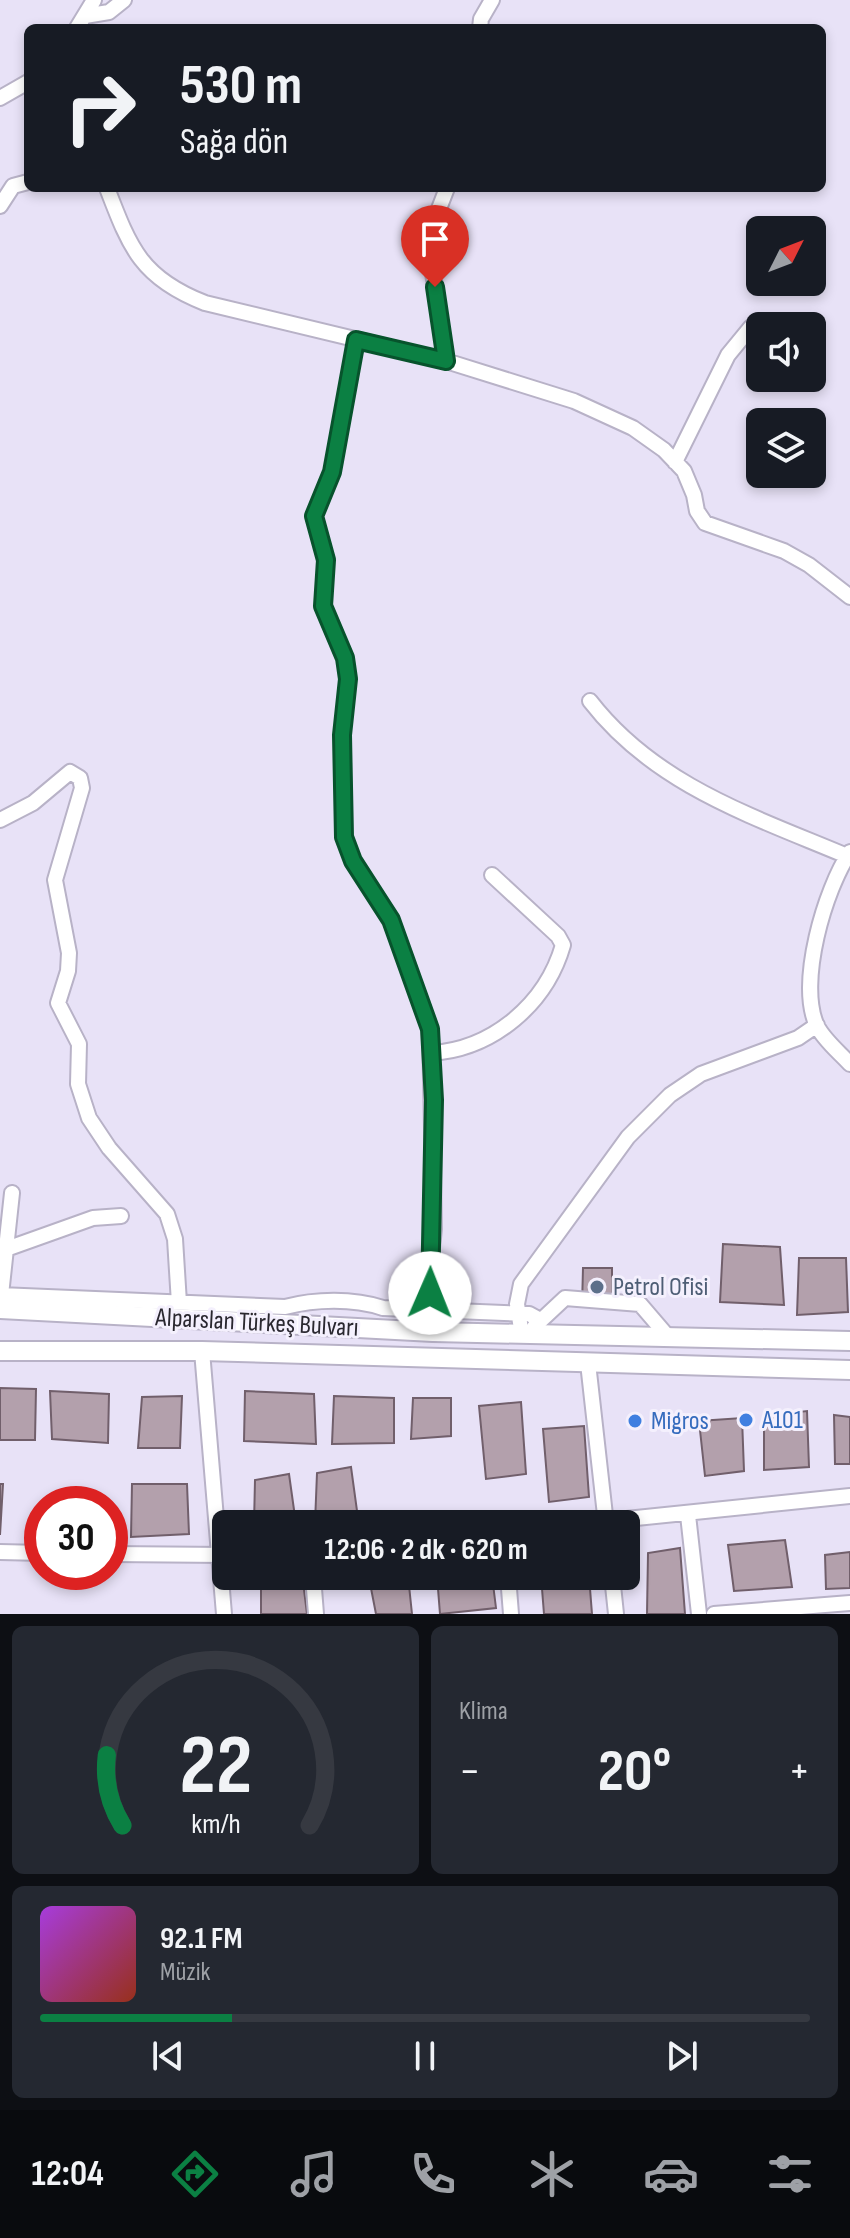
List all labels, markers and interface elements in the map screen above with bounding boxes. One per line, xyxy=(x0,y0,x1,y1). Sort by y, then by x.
text: 530 m xyxy=(180,53,302,120)
icon: right xyxy=(48,56,152,160)
text: Sağa dön xyxy=(180,121,288,164)
pin xyxy=(401,205,469,287)
north arrow xyxy=(746,216,826,296)
map controls xyxy=(746,216,826,488)
icon: arrive xyxy=(413,217,457,261)
button: sound xyxy=(746,312,826,392)
button: layers xyxy=(746,408,826,488)
position arrow xyxy=(388,1251,472,1335)
place label: Petrol Ofisi xyxy=(613,1272,708,1303)
marker: Petrol Ofisi xyxy=(588,1278,606,1296)
street label: Alparslan Türkeş Bulvarı xyxy=(154,1302,359,1344)
place label: A101 xyxy=(761,1405,803,1436)
place label: Migros xyxy=(651,1406,709,1437)
marker: A101 xyxy=(737,1411,755,1429)
marker: Migros xyxy=(626,1412,644,1430)
speed limit sign: 30 xyxy=(24,1486,128,1590)
text: 12:06 · 2 dk · 620 m xyxy=(324,1532,528,1568)
text: Klima xyxy=(459,1696,508,1727)
text: 22 xyxy=(179,1717,252,1817)
text: 20° xyxy=(598,1736,671,1808)
text: − xyxy=(459,1745,481,1798)
text: + xyxy=(788,1745,810,1798)
text: km/h xyxy=(191,1807,240,1842)
text: 92.1 FM xyxy=(160,1921,242,1957)
text: Müzik xyxy=(160,1957,210,1988)
icon: previous xyxy=(146,2034,190,2078)
icon: pause xyxy=(403,2034,447,2078)
icon: next xyxy=(660,2034,704,2078)
icon: directions xyxy=(167,2146,223,2202)
icon: music xyxy=(286,2146,342,2202)
icon: phone xyxy=(405,2146,461,2202)
icon: climate xyxy=(524,2146,580,2202)
icon: car xyxy=(643,2146,699,2202)
icon: filters xyxy=(762,2146,818,2202)
text: 12:04 xyxy=(32,2153,104,2196)

